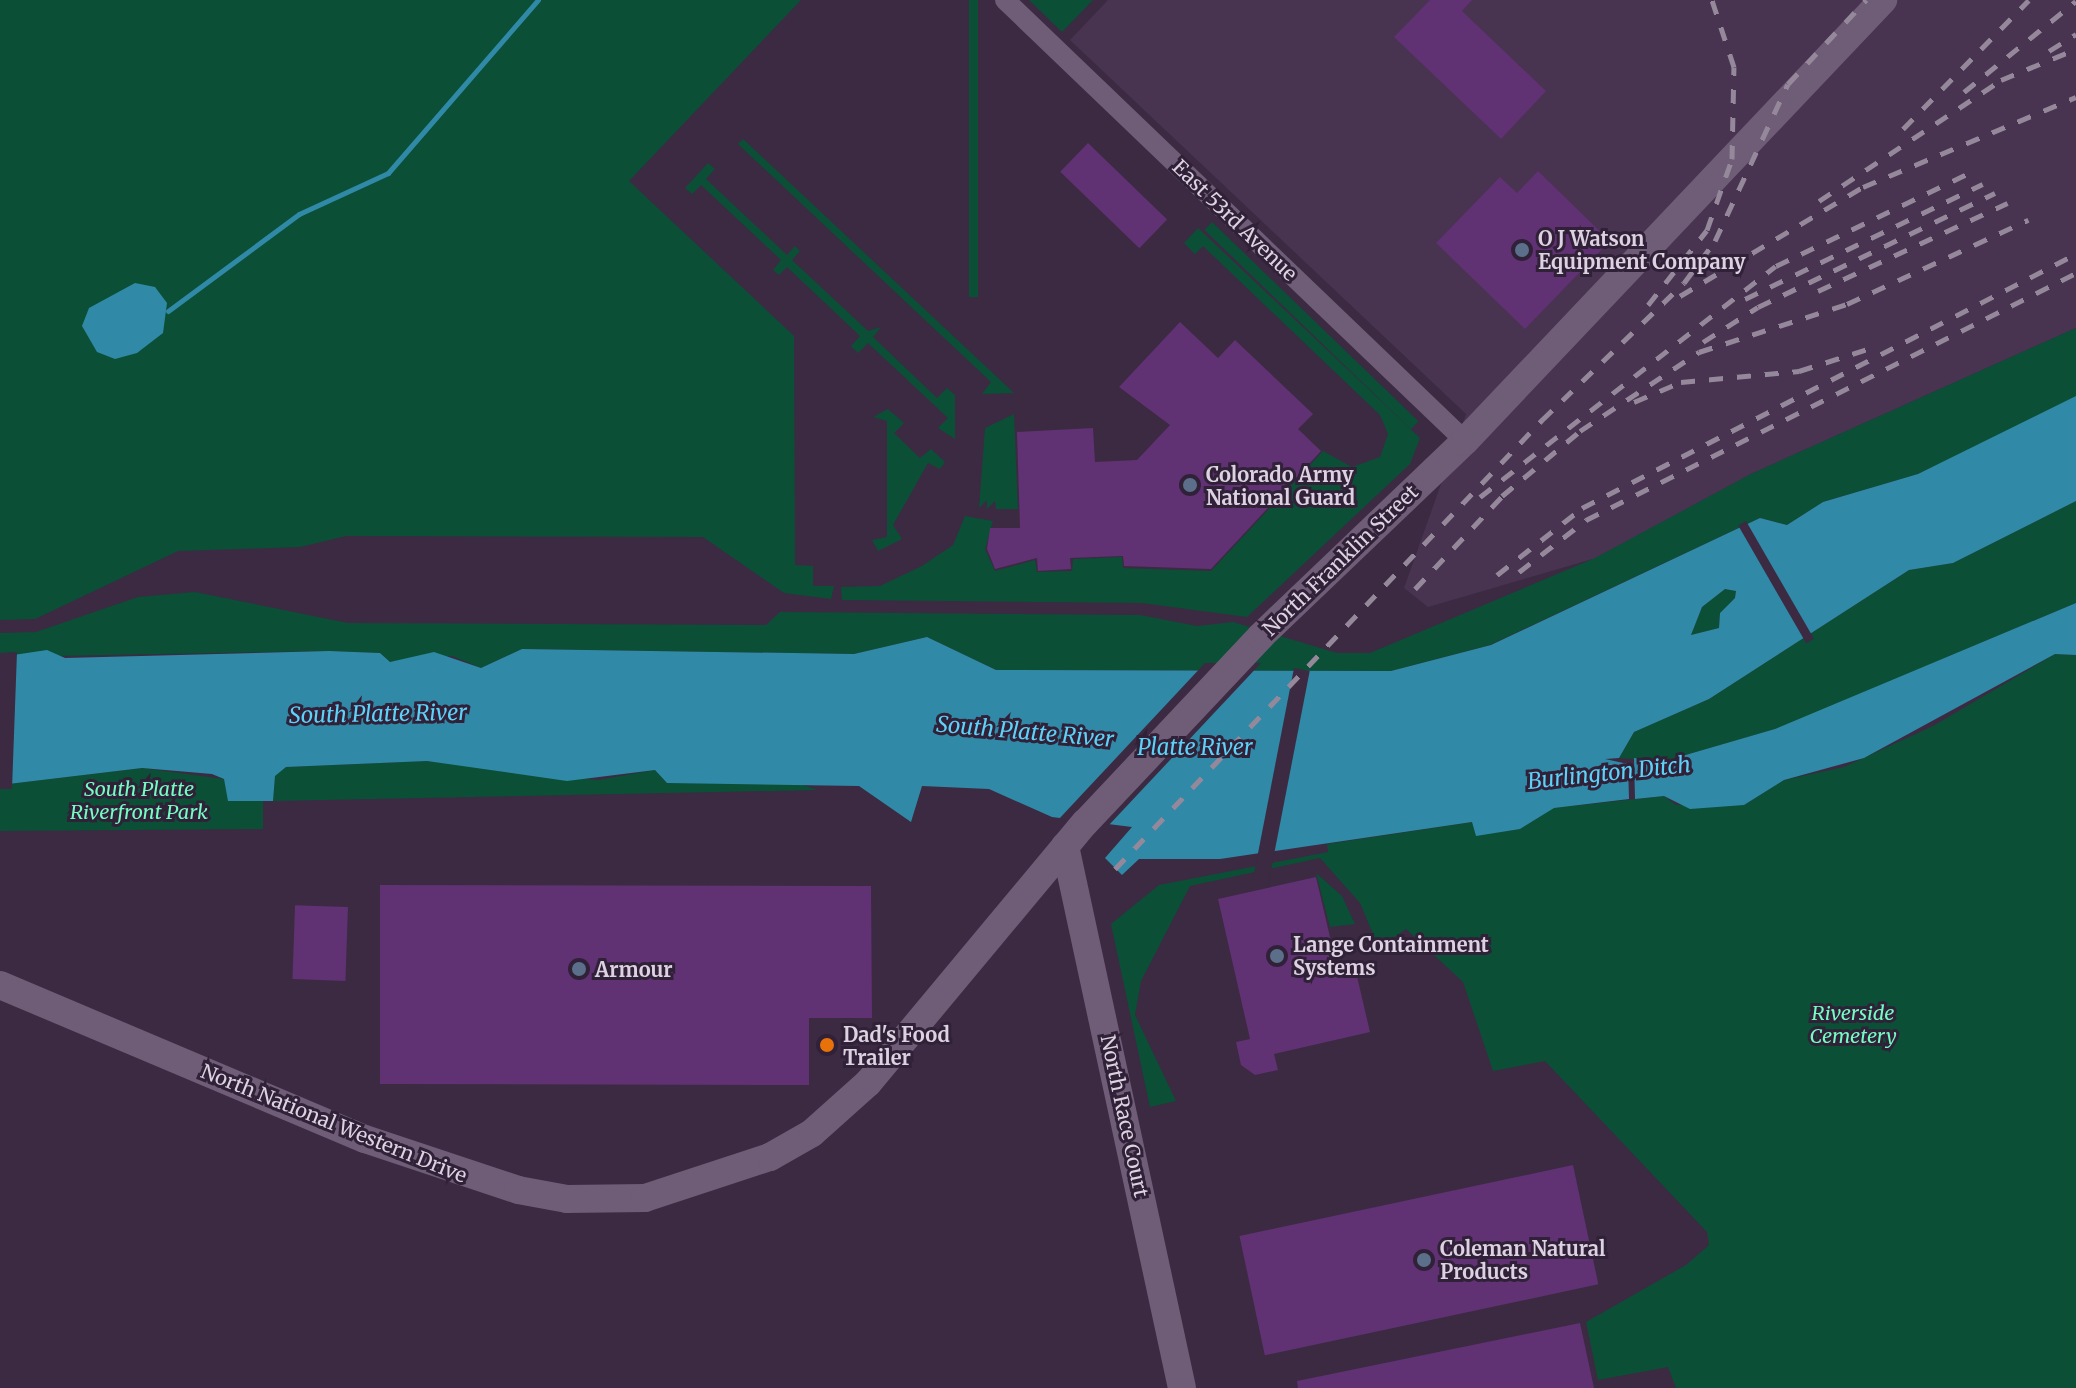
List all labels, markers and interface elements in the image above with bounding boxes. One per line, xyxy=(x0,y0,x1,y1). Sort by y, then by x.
street label: East 53rd Avenue xyxy=(1168,155,1302,285)
place label: O J Watson Equipment Company xyxy=(1538,226,1746,273)
marker: O J Watson Equipment Company xyxy=(1513,241,1531,259)
place label: Colorado Army National Guard xyxy=(1206,462,1355,509)
marker: Colorado Army National Guard xyxy=(1181,476,1199,494)
street label: North Franklin Street xyxy=(1257,480,1423,640)
water label: South Platte River xyxy=(289,699,467,729)
water label: South Platte River xyxy=(935,711,1115,753)
water label: Platte River xyxy=(1137,735,1253,761)
water label: Burlington Ditch xyxy=(1526,751,1692,795)
park label: South Platte Riverfront Park xyxy=(70,777,208,824)
place label: Lange Containment Systems xyxy=(1293,932,1489,979)
marker: Lange Containment Systems xyxy=(1268,947,1286,965)
place label: Armour xyxy=(595,957,673,981)
marker: Armour xyxy=(570,960,588,978)
park label: Riverside Cemetery xyxy=(1809,1001,1897,1048)
place label: Dad's Food Trailer xyxy=(843,1022,950,1069)
street label: North Race Court xyxy=(1096,1033,1154,1199)
marker: Dad's Food Trailer xyxy=(818,1036,836,1054)
street label: North National Western Drive xyxy=(198,1059,470,1187)
place label: Coleman Natural Products xyxy=(1440,1236,1606,1283)
marker: Coleman Natural Products xyxy=(1415,1251,1433,1269)

